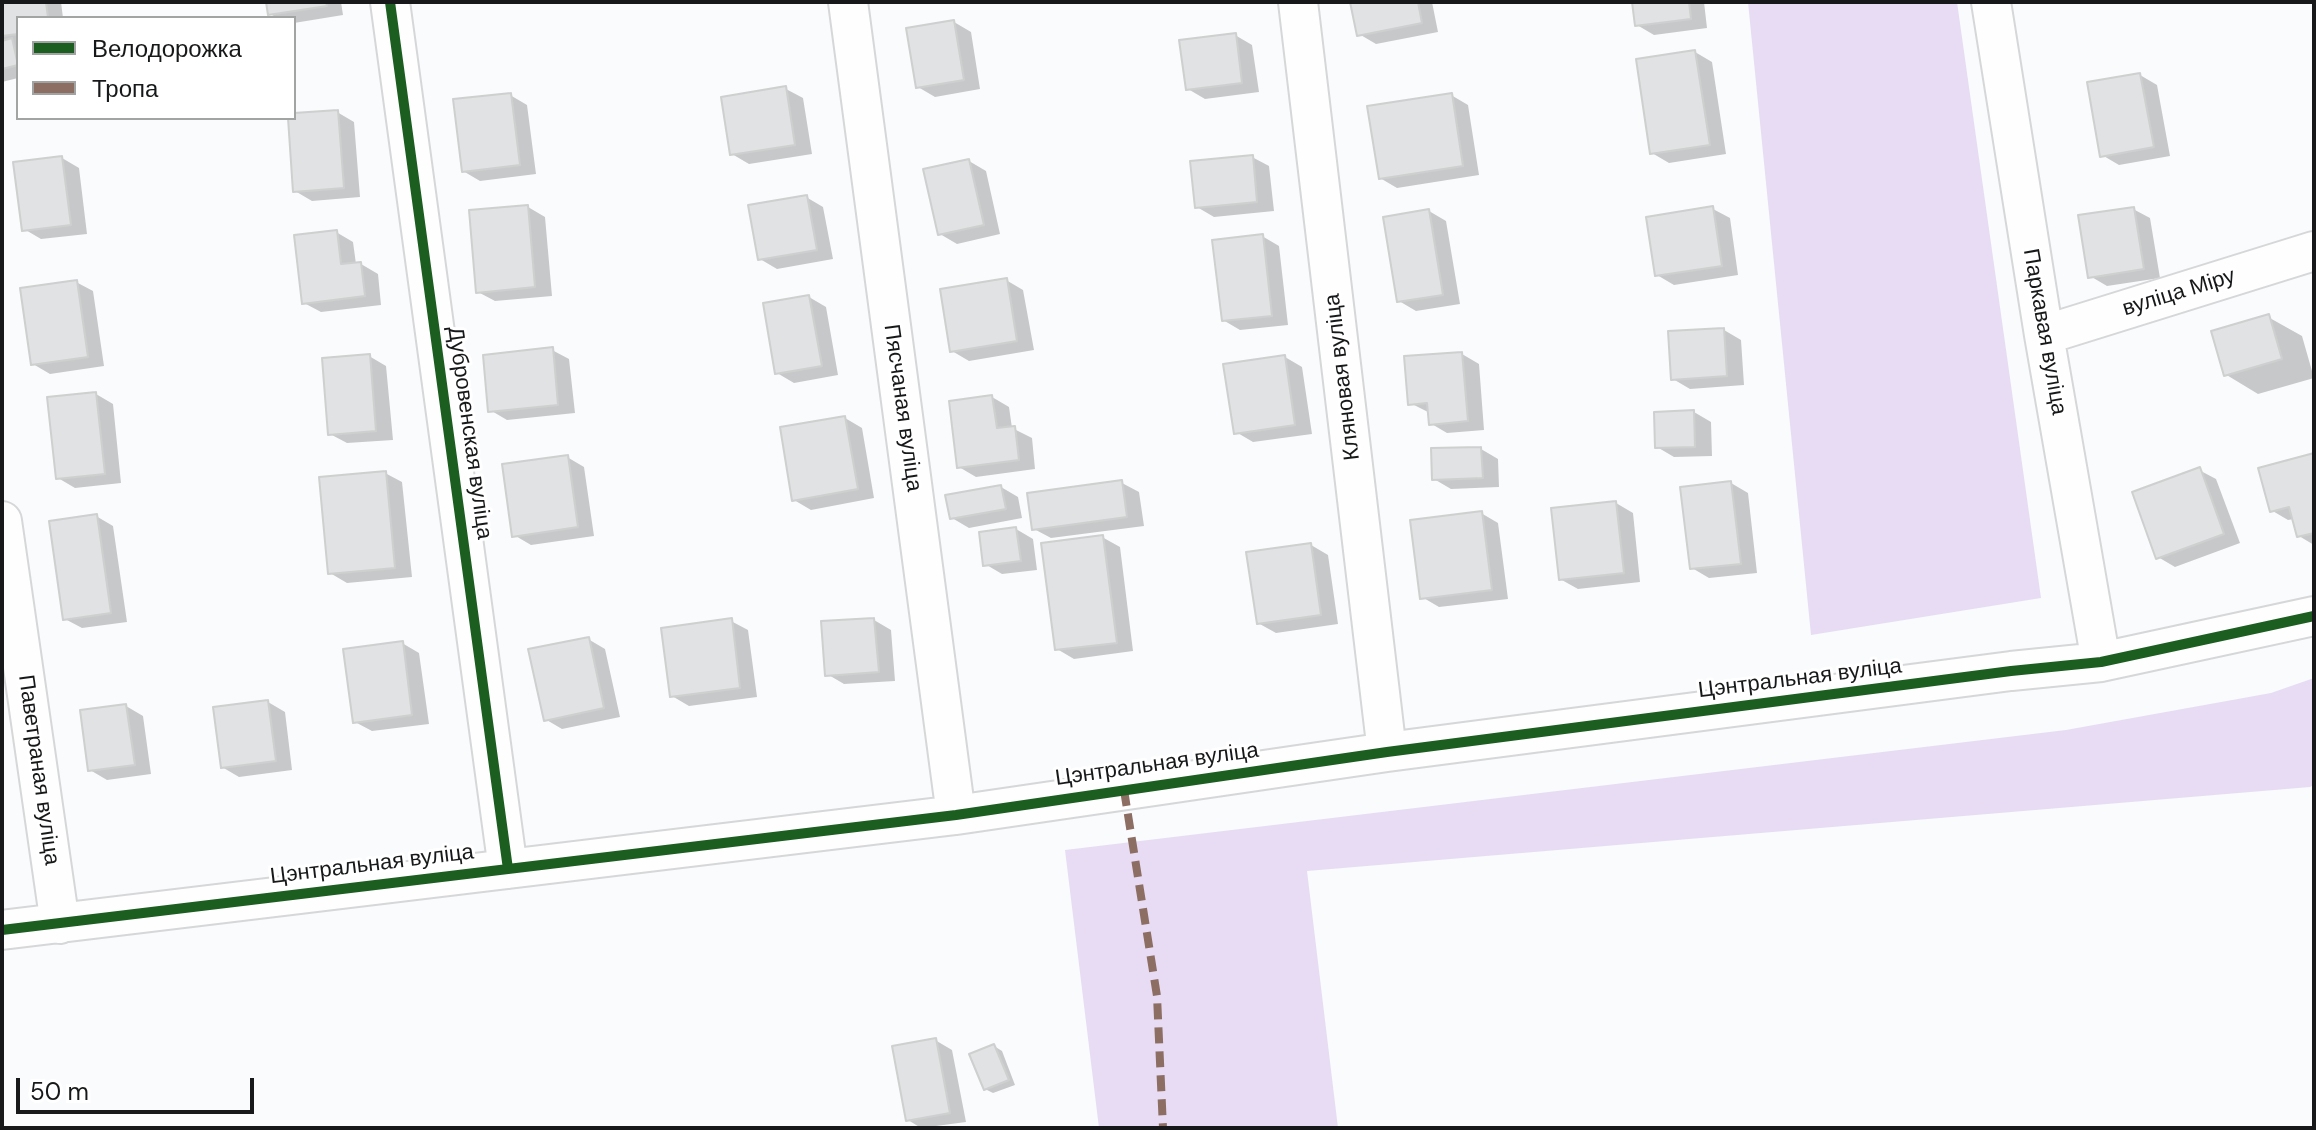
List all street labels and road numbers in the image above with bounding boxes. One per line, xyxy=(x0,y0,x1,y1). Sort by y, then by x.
street label: Паркавая вуліца xyxy=(2016,247,2072,417)
street label: вуліца Міру xyxy=(2120,263,2238,323)
street label: Кляновая вуліца xyxy=(1320,292,1366,462)
street label: Пясчаная вуліца xyxy=(877,323,927,493)
street label: Дубровенская вуліца xyxy=(441,325,497,541)
street label: Цэнтральная вуліца xyxy=(1697,653,1903,705)
street label: Паветраная вуліца xyxy=(12,673,64,867)
street label: Цэнтральная вуліца xyxy=(1054,738,1260,792)
street label: Цэнтральная вуліца xyxy=(269,839,475,891)

